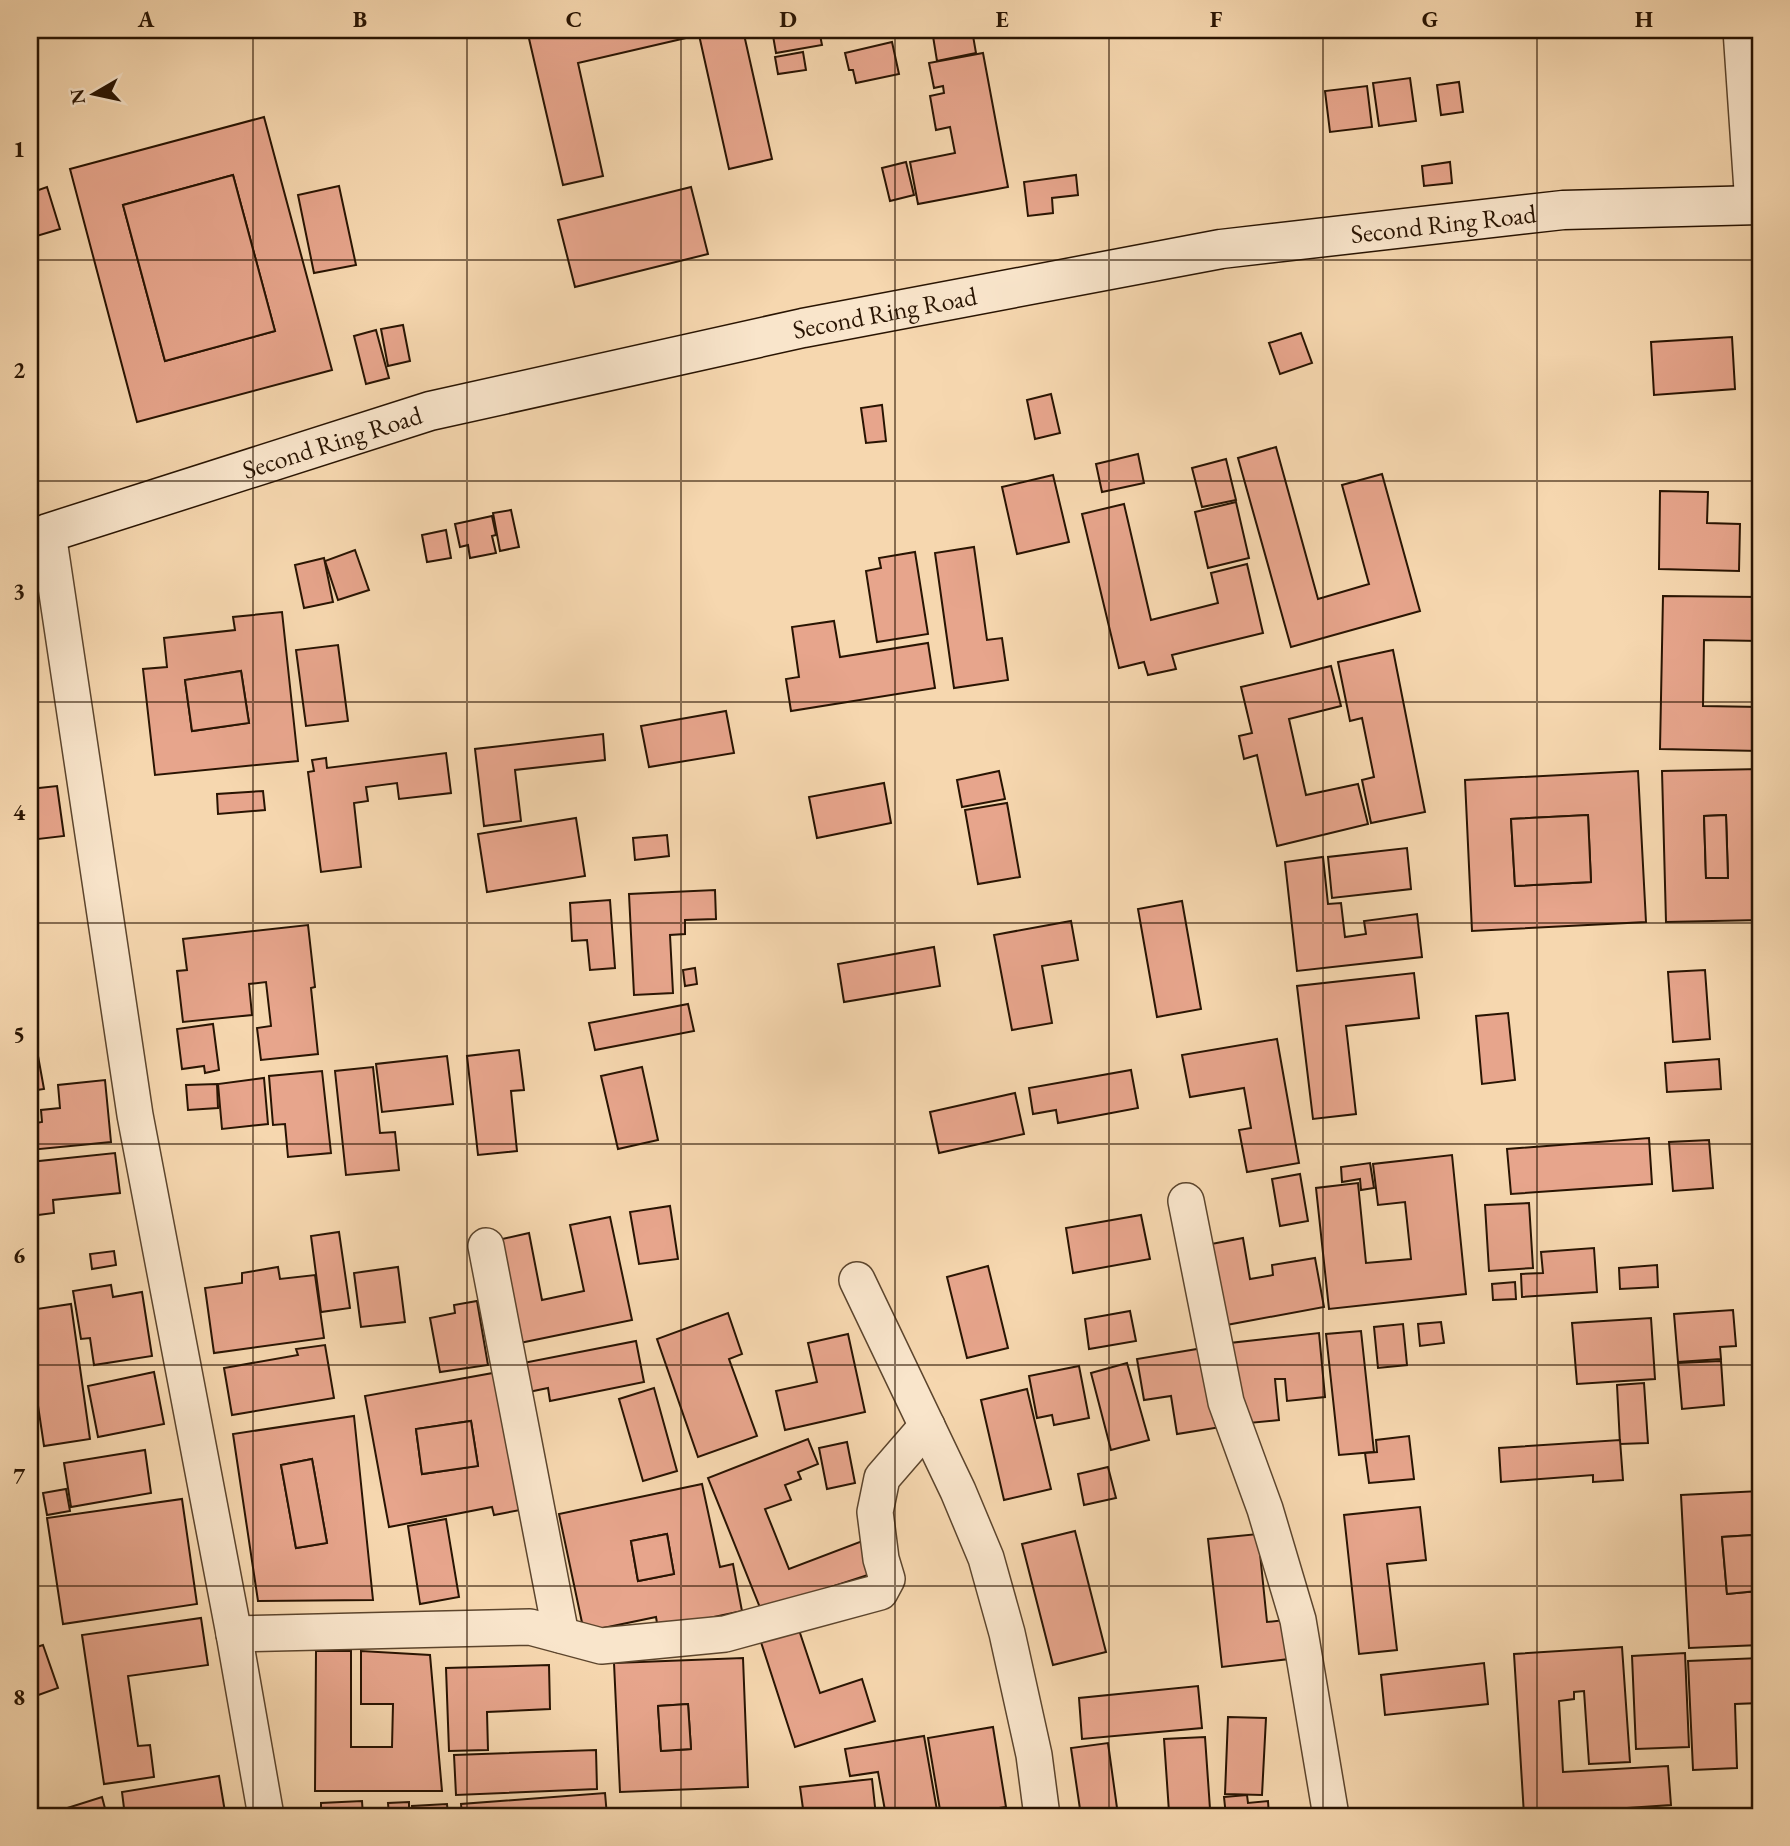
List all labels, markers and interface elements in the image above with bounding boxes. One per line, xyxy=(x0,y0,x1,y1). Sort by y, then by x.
text: A xyxy=(137,4,155,34)
text: B xyxy=(353,4,367,34)
text: C xyxy=(566,4,582,34)
text: D xyxy=(779,4,797,34)
text: E xyxy=(995,4,1009,34)
text: F xyxy=(1210,4,1223,34)
text: G xyxy=(1422,4,1438,34)
text: H xyxy=(1635,4,1653,34)
north arrow xyxy=(60,60,130,130)
text: N xyxy=(64,86,91,106)
text: 1 xyxy=(13,134,25,164)
street label: Second Ring Road xyxy=(1349,196,1539,251)
street label: Second Ring Road xyxy=(789,278,980,347)
text: 2 xyxy=(13,355,25,385)
street label: Second Ring Road xyxy=(238,397,427,487)
text: 3 xyxy=(13,576,25,606)
text: 4 xyxy=(13,797,26,827)
text: 5 xyxy=(13,1019,25,1049)
text: 6 xyxy=(13,1240,25,1270)
text: 7 xyxy=(13,1461,26,1491)
text: 8 xyxy=(13,1682,25,1712)

